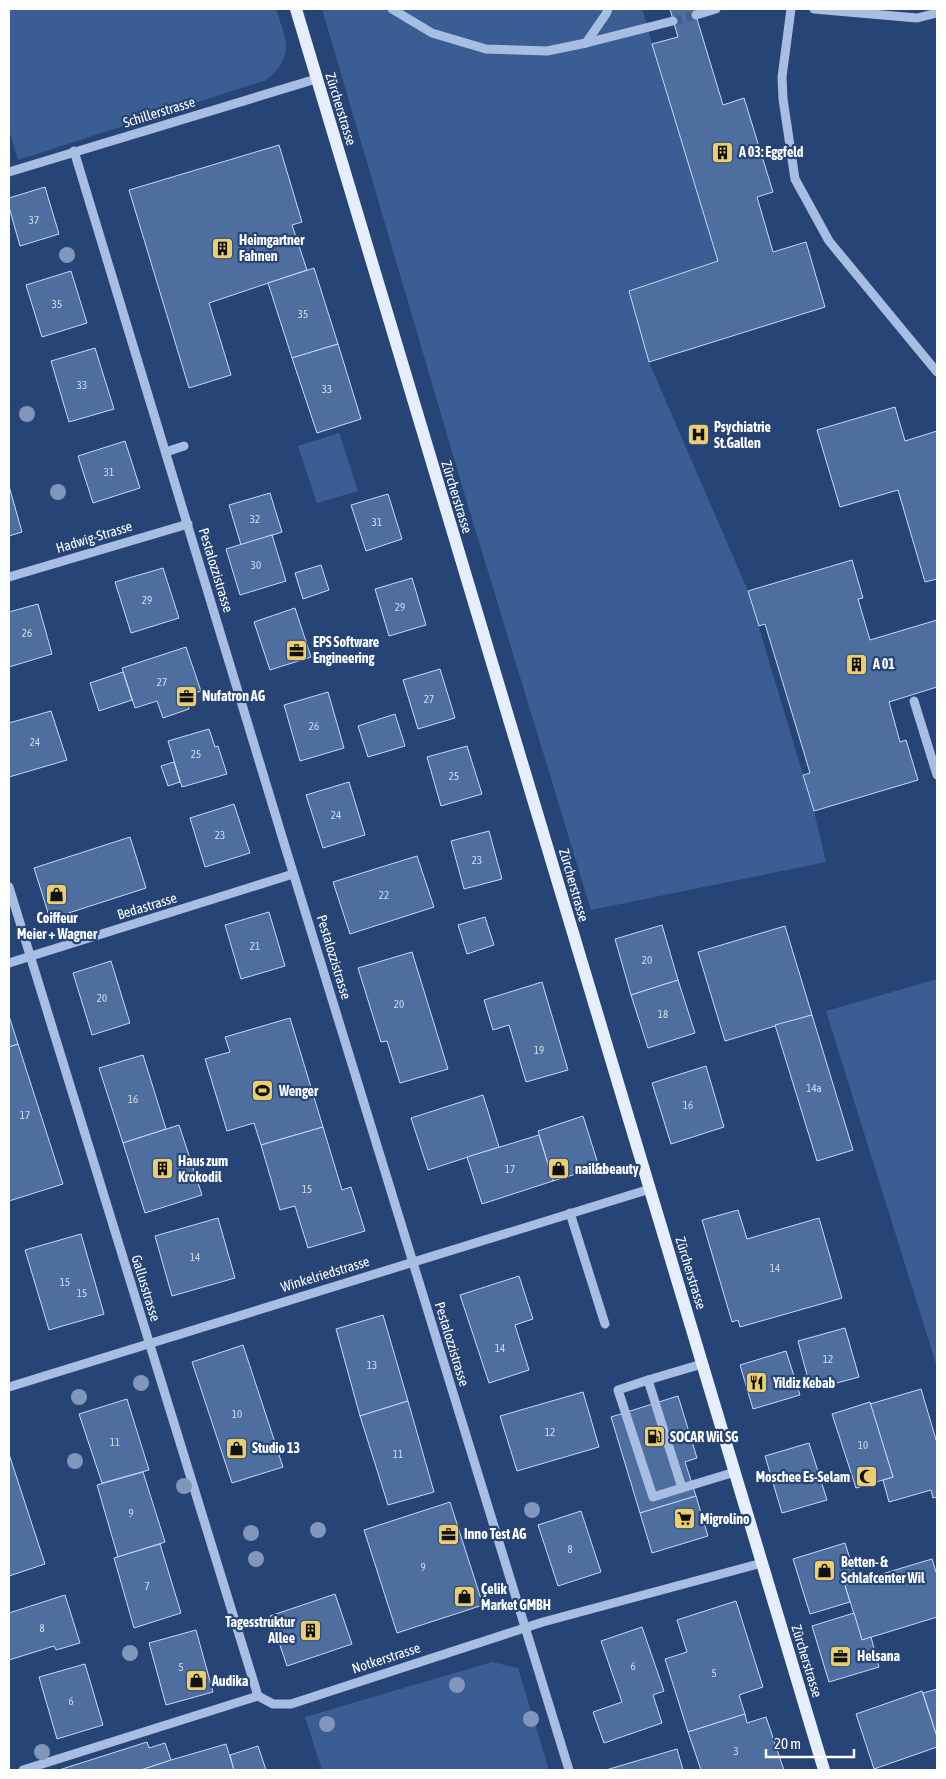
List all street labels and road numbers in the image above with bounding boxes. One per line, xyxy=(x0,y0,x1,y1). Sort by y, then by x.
street label: Zürcherstrasse xyxy=(322,71,360,147)
street label: Schillerstrasse xyxy=(121,93,197,131)
street label: Zürcherstrasse xyxy=(438,459,476,535)
street label: Hadwig-Strasse xyxy=(54,518,134,556)
street label: Pestalozzistrasse xyxy=(196,526,236,614)
street label: Zürcherstrasse xyxy=(556,847,592,923)
street label: Bedastrasse xyxy=(115,889,179,923)
street label: Pestalozzistrasse xyxy=(314,913,354,1001)
street label: Zürcherstrasse xyxy=(672,1235,710,1311)
street label: Gallusstrasse xyxy=(128,1253,164,1323)
street label: Winkelriedstrasse xyxy=(279,1253,371,1295)
street label: Pestalozzistrasse xyxy=(432,1300,472,1388)
street label: Zürcherstrasse xyxy=(788,1623,826,1699)
street label: Notkerstrasse xyxy=(350,1639,422,1677)

